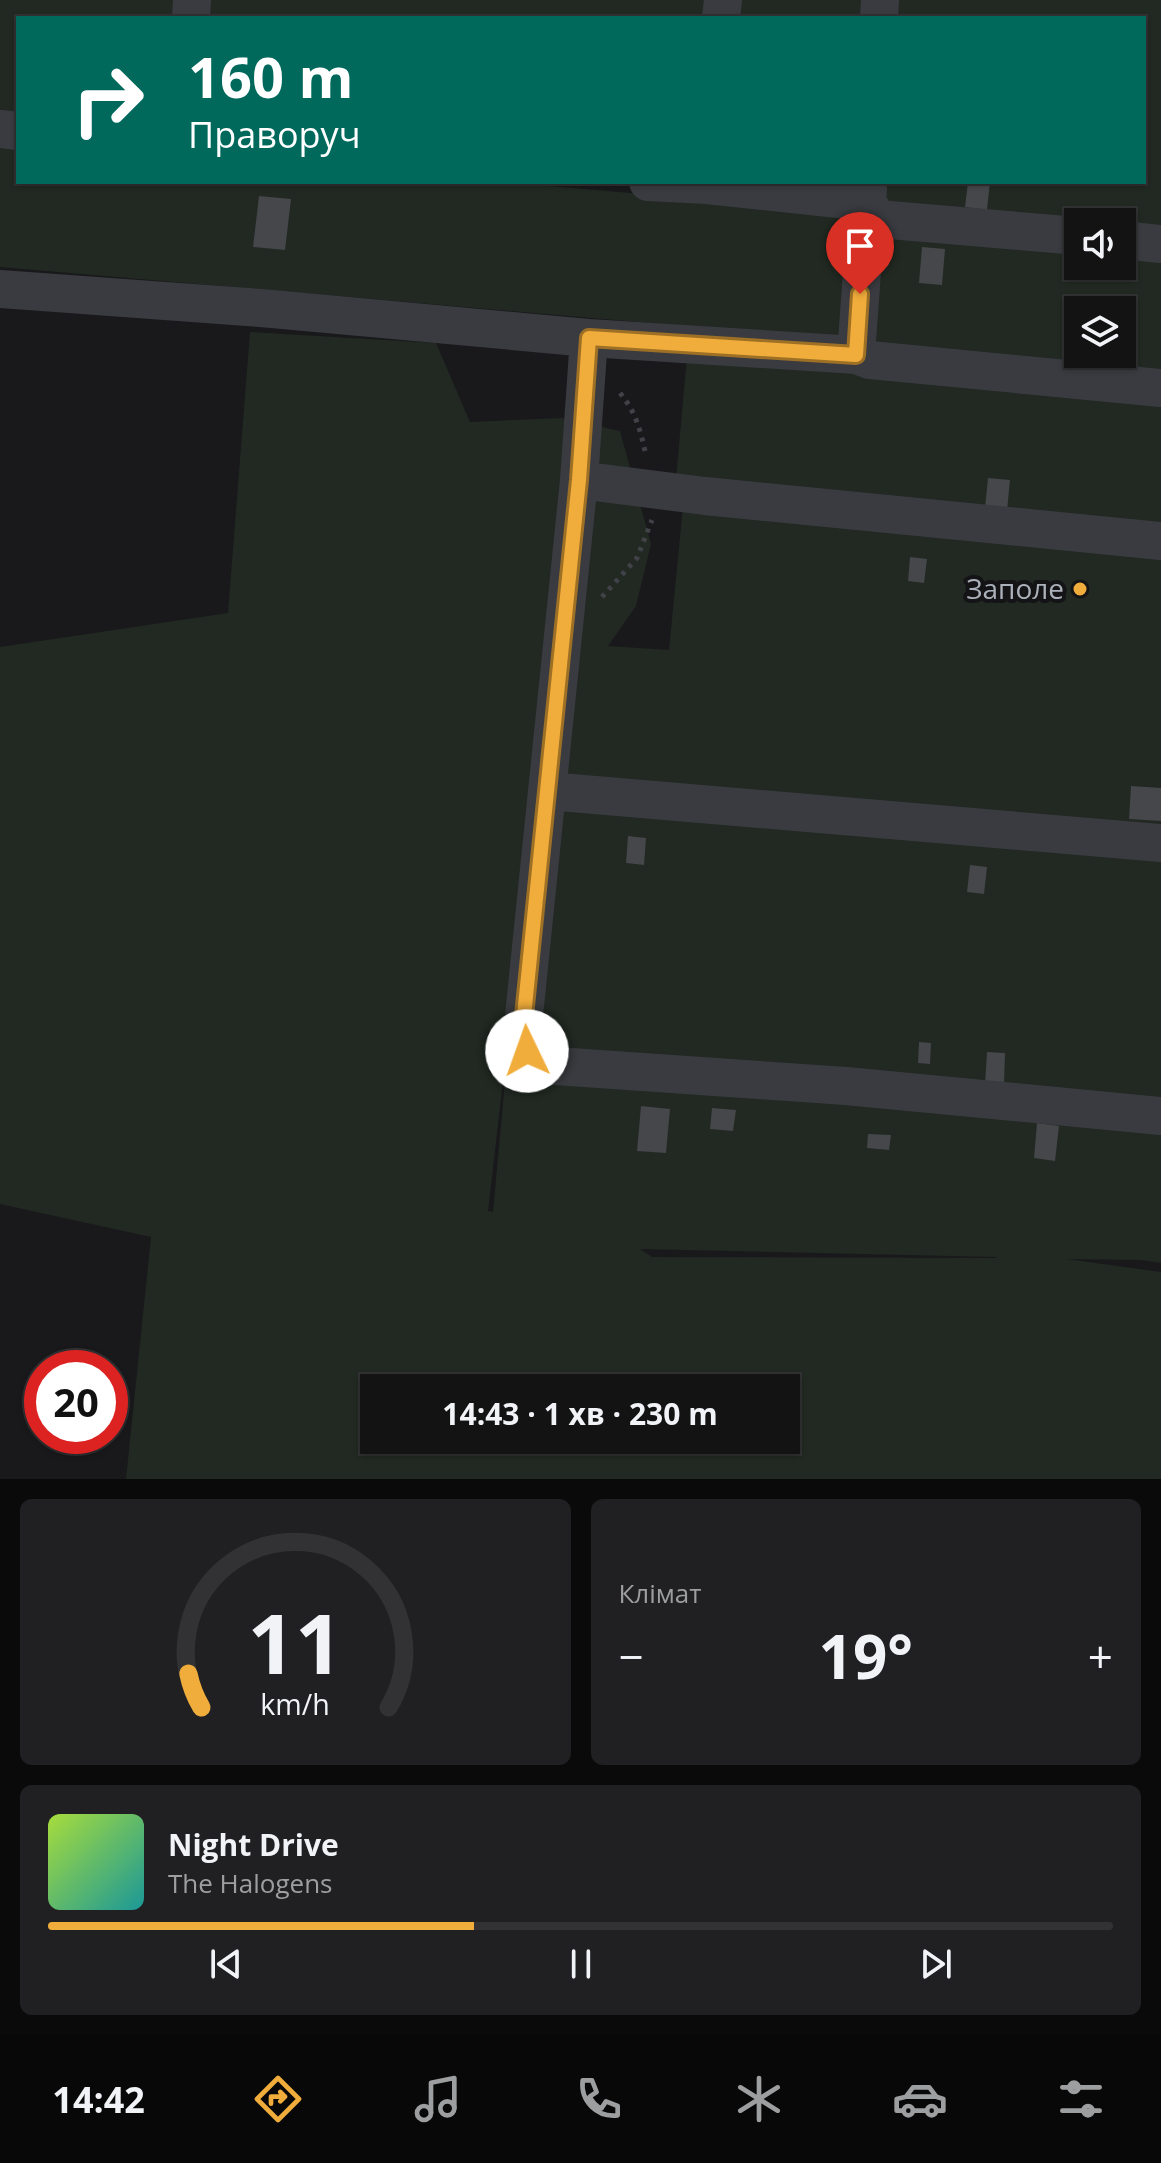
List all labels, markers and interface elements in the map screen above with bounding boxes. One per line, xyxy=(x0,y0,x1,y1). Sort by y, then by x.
text: 160 m xyxy=(188,38,354,114)
icon: right xyxy=(56,48,160,152)
text: Праворуч xyxy=(188,110,360,159)
map controls xyxy=(1064,208,1136,368)
button: sound xyxy=(1064,208,1136,280)
pin xyxy=(826,212,894,294)
icon: arrive xyxy=(838,224,882,268)
button: layers xyxy=(1064,296,1136,368)
place label: Заполе xyxy=(966,569,1064,607)
marker: Заполе xyxy=(1071,580,1089,598)
position arrow xyxy=(485,1009,569,1093)
speed limit sign: 20 xyxy=(24,1350,128,1454)
text: 14:43 · 1 хв · 230 m xyxy=(442,1393,718,1434)
text: Клімат xyxy=(619,1575,702,1611)
text: 11 xyxy=(248,1585,343,1698)
text: 19° xyxy=(819,1615,913,1697)
text: − xyxy=(619,1626,644,1686)
text: + xyxy=(1088,1626,1113,1686)
text: km/h xyxy=(261,1684,330,1723)
text: Night Drive xyxy=(168,1824,339,1865)
text: The Halogens xyxy=(168,1865,333,1901)
icon: previous xyxy=(204,1942,248,1986)
icon: pause xyxy=(559,1942,603,1986)
icon: next xyxy=(914,1942,958,1986)
icon: directions xyxy=(250,2071,306,2127)
icon: music xyxy=(410,2071,466,2127)
icon: phone xyxy=(571,2071,627,2127)
icon: climate xyxy=(731,2071,787,2127)
icon: car xyxy=(892,2071,948,2127)
icon: filters xyxy=(1053,2071,1109,2127)
text: 14:42 xyxy=(52,2075,145,2124)

